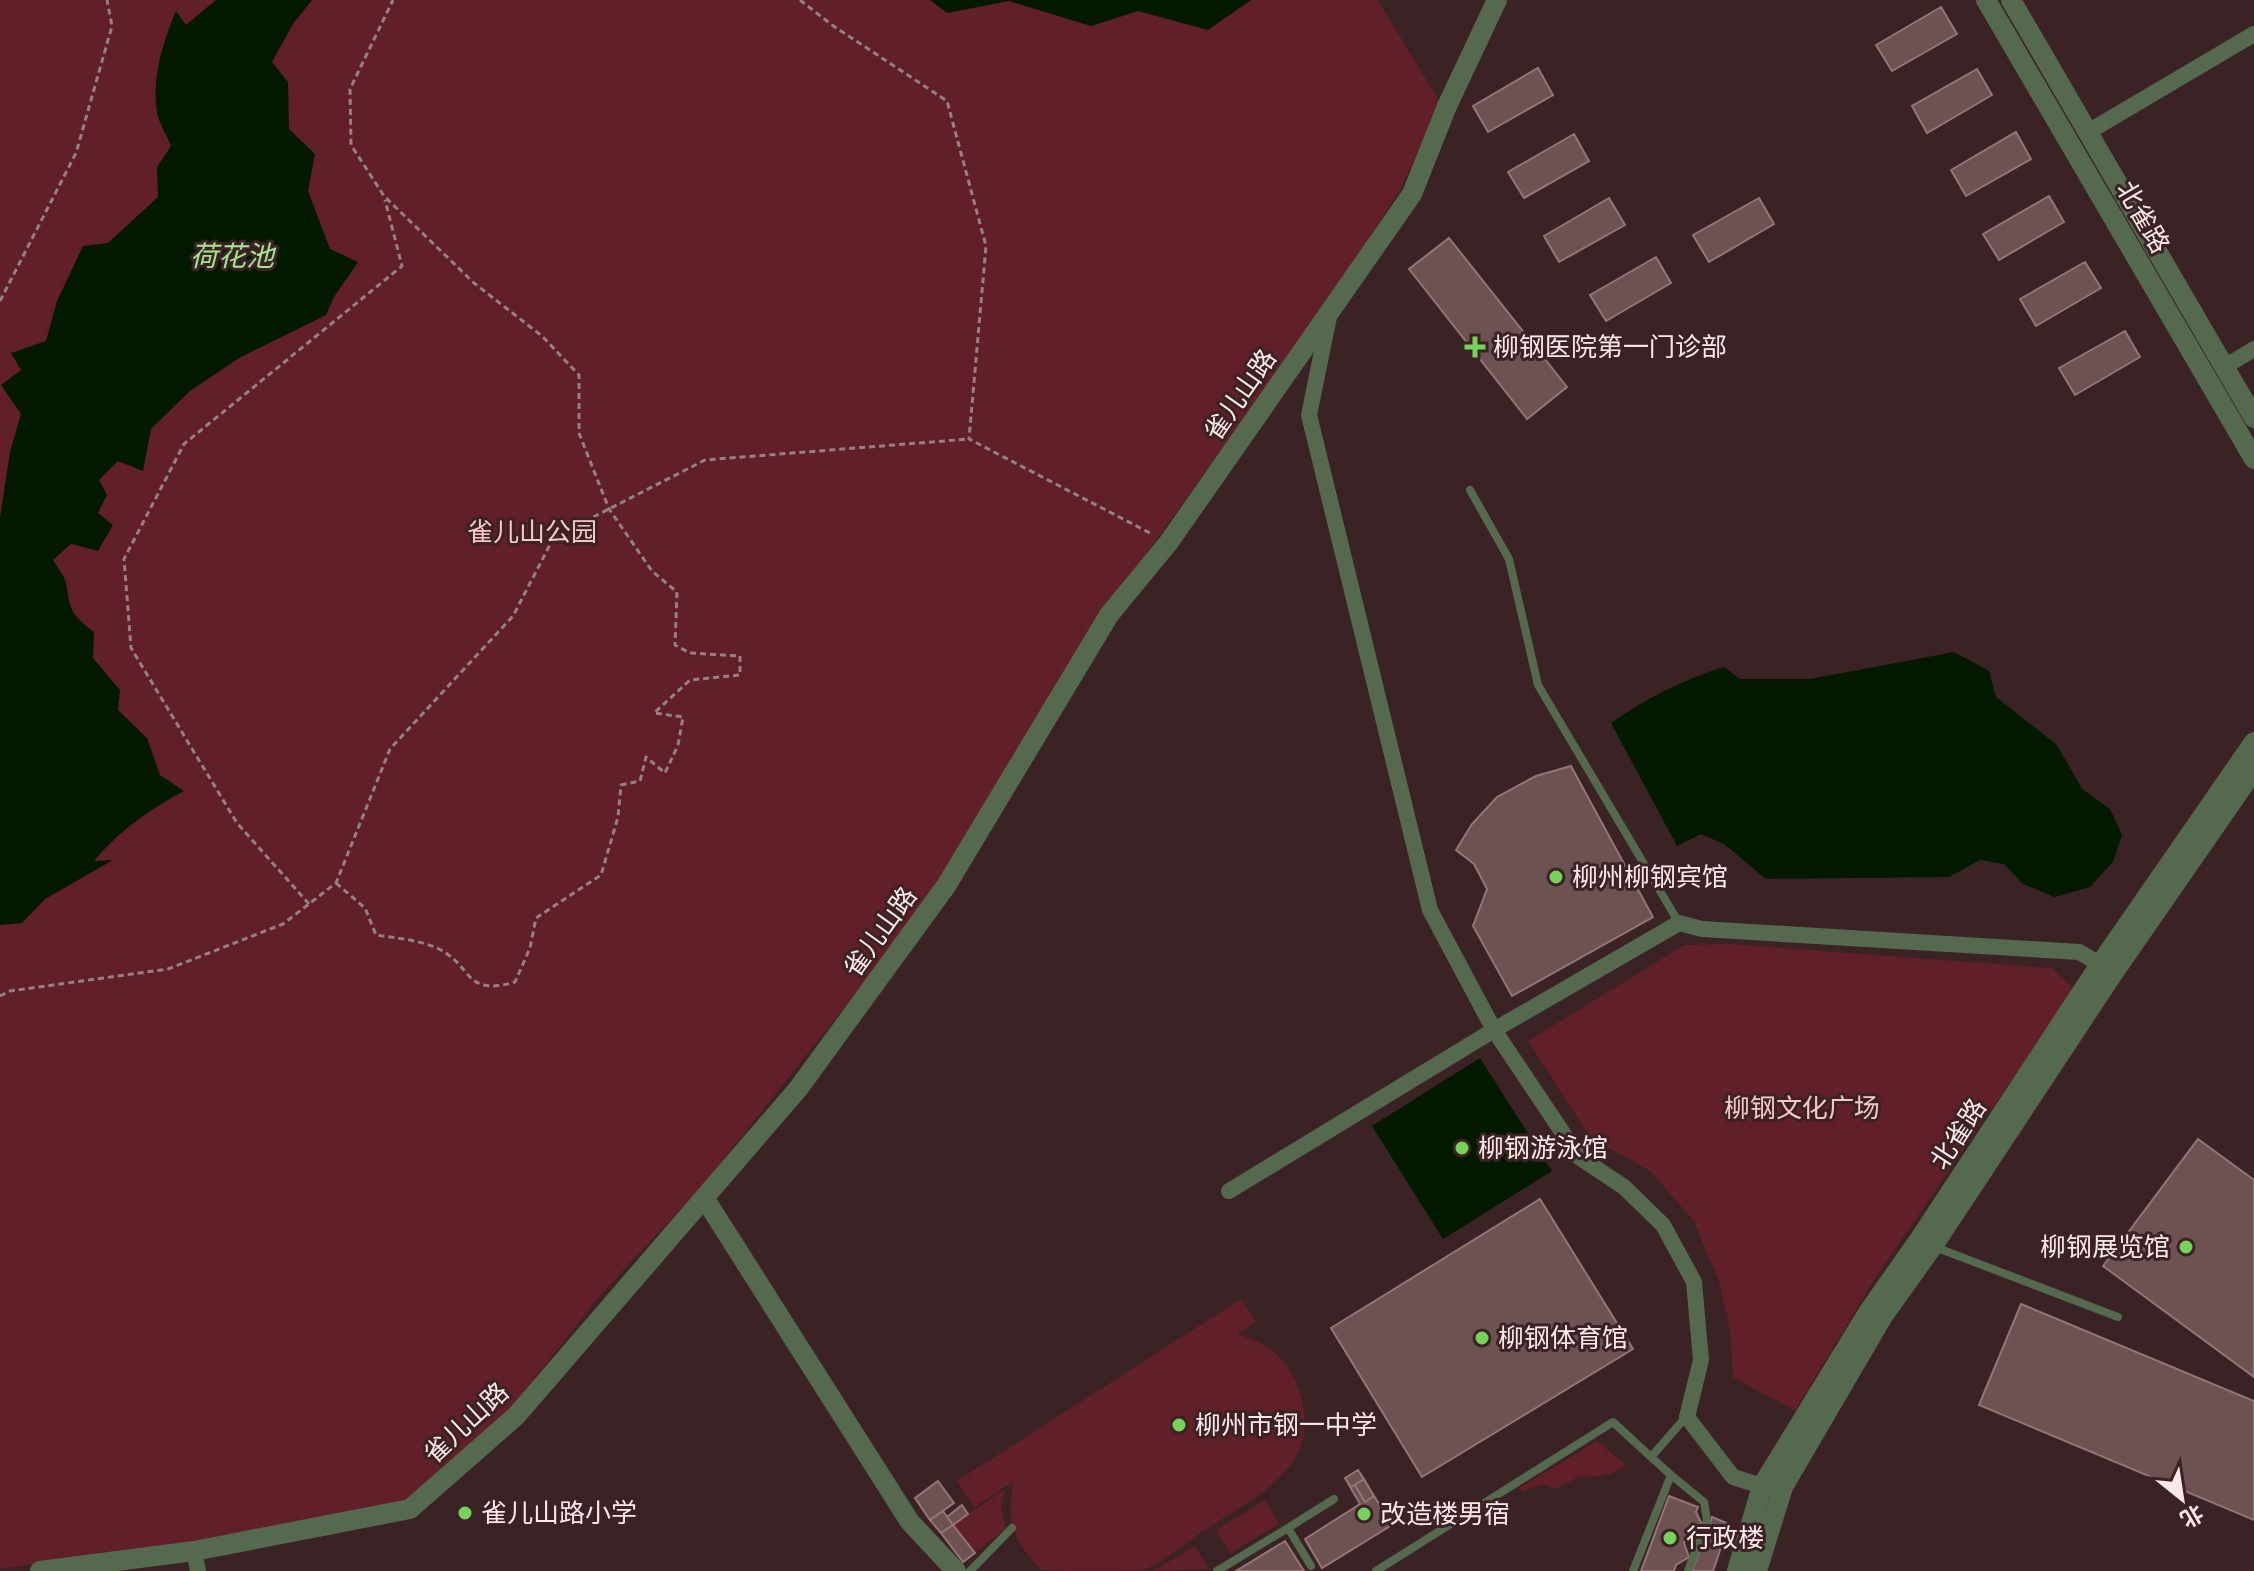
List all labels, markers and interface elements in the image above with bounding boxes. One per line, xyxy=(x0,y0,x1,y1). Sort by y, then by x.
street label: 北雀路 xyxy=(2110,175,2176,259)
water label: 荷花池 xyxy=(190,239,277,273)
place label: 柳钢医院第一门诊部 xyxy=(1493,331,1727,363)
marker: 柳钢医院第一门诊部 xyxy=(1464,336,1486,358)
street label: 雀儿山路 xyxy=(1197,343,1283,447)
park label: 雀儿山公园 xyxy=(467,516,597,548)
place label: 柳州柳钢宾馆 xyxy=(1572,861,1728,893)
marker: 柳州柳钢宾馆 xyxy=(1547,868,1565,886)
street label: 雀儿山路 xyxy=(836,881,924,983)
park label: 柳钢文化广场 xyxy=(1724,1092,1880,1124)
street label: 北雀路 xyxy=(1923,1093,1993,1175)
place label: 柳钢游泳馆 xyxy=(1478,1132,1608,1164)
marker: 柳钢游泳馆 xyxy=(1453,1139,1471,1157)
place label: 柳钢展览馆 xyxy=(2040,1231,2170,1263)
marker: 柳钢展览馆 xyxy=(2177,1238,2195,1256)
place label: 柳钢体育馆 xyxy=(1498,1322,1628,1354)
marker: 柳钢体育馆 xyxy=(1473,1329,1491,1347)
street label: 雀儿山路 xyxy=(417,1376,515,1470)
place label: 柳州市钢一中学 xyxy=(1195,1409,1377,1441)
marker: 柳州市钢一中学 xyxy=(1170,1416,1188,1434)
north arrow xyxy=(2142,1459,2222,1539)
place label: 雀儿山路小学 xyxy=(481,1497,637,1529)
place label: 改造楼男宿 xyxy=(1380,1498,1510,1530)
text: 北 xyxy=(2175,1499,2208,1533)
marker: 雀儿山路小学 xyxy=(456,1504,474,1522)
marker: 改造楼男宿 xyxy=(1355,1505,1373,1523)
place label: 行政楼 xyxy=(1686,1522,1764,1554)
marker: 行政楼 xyxy=(1661,1529,1679,1547)

